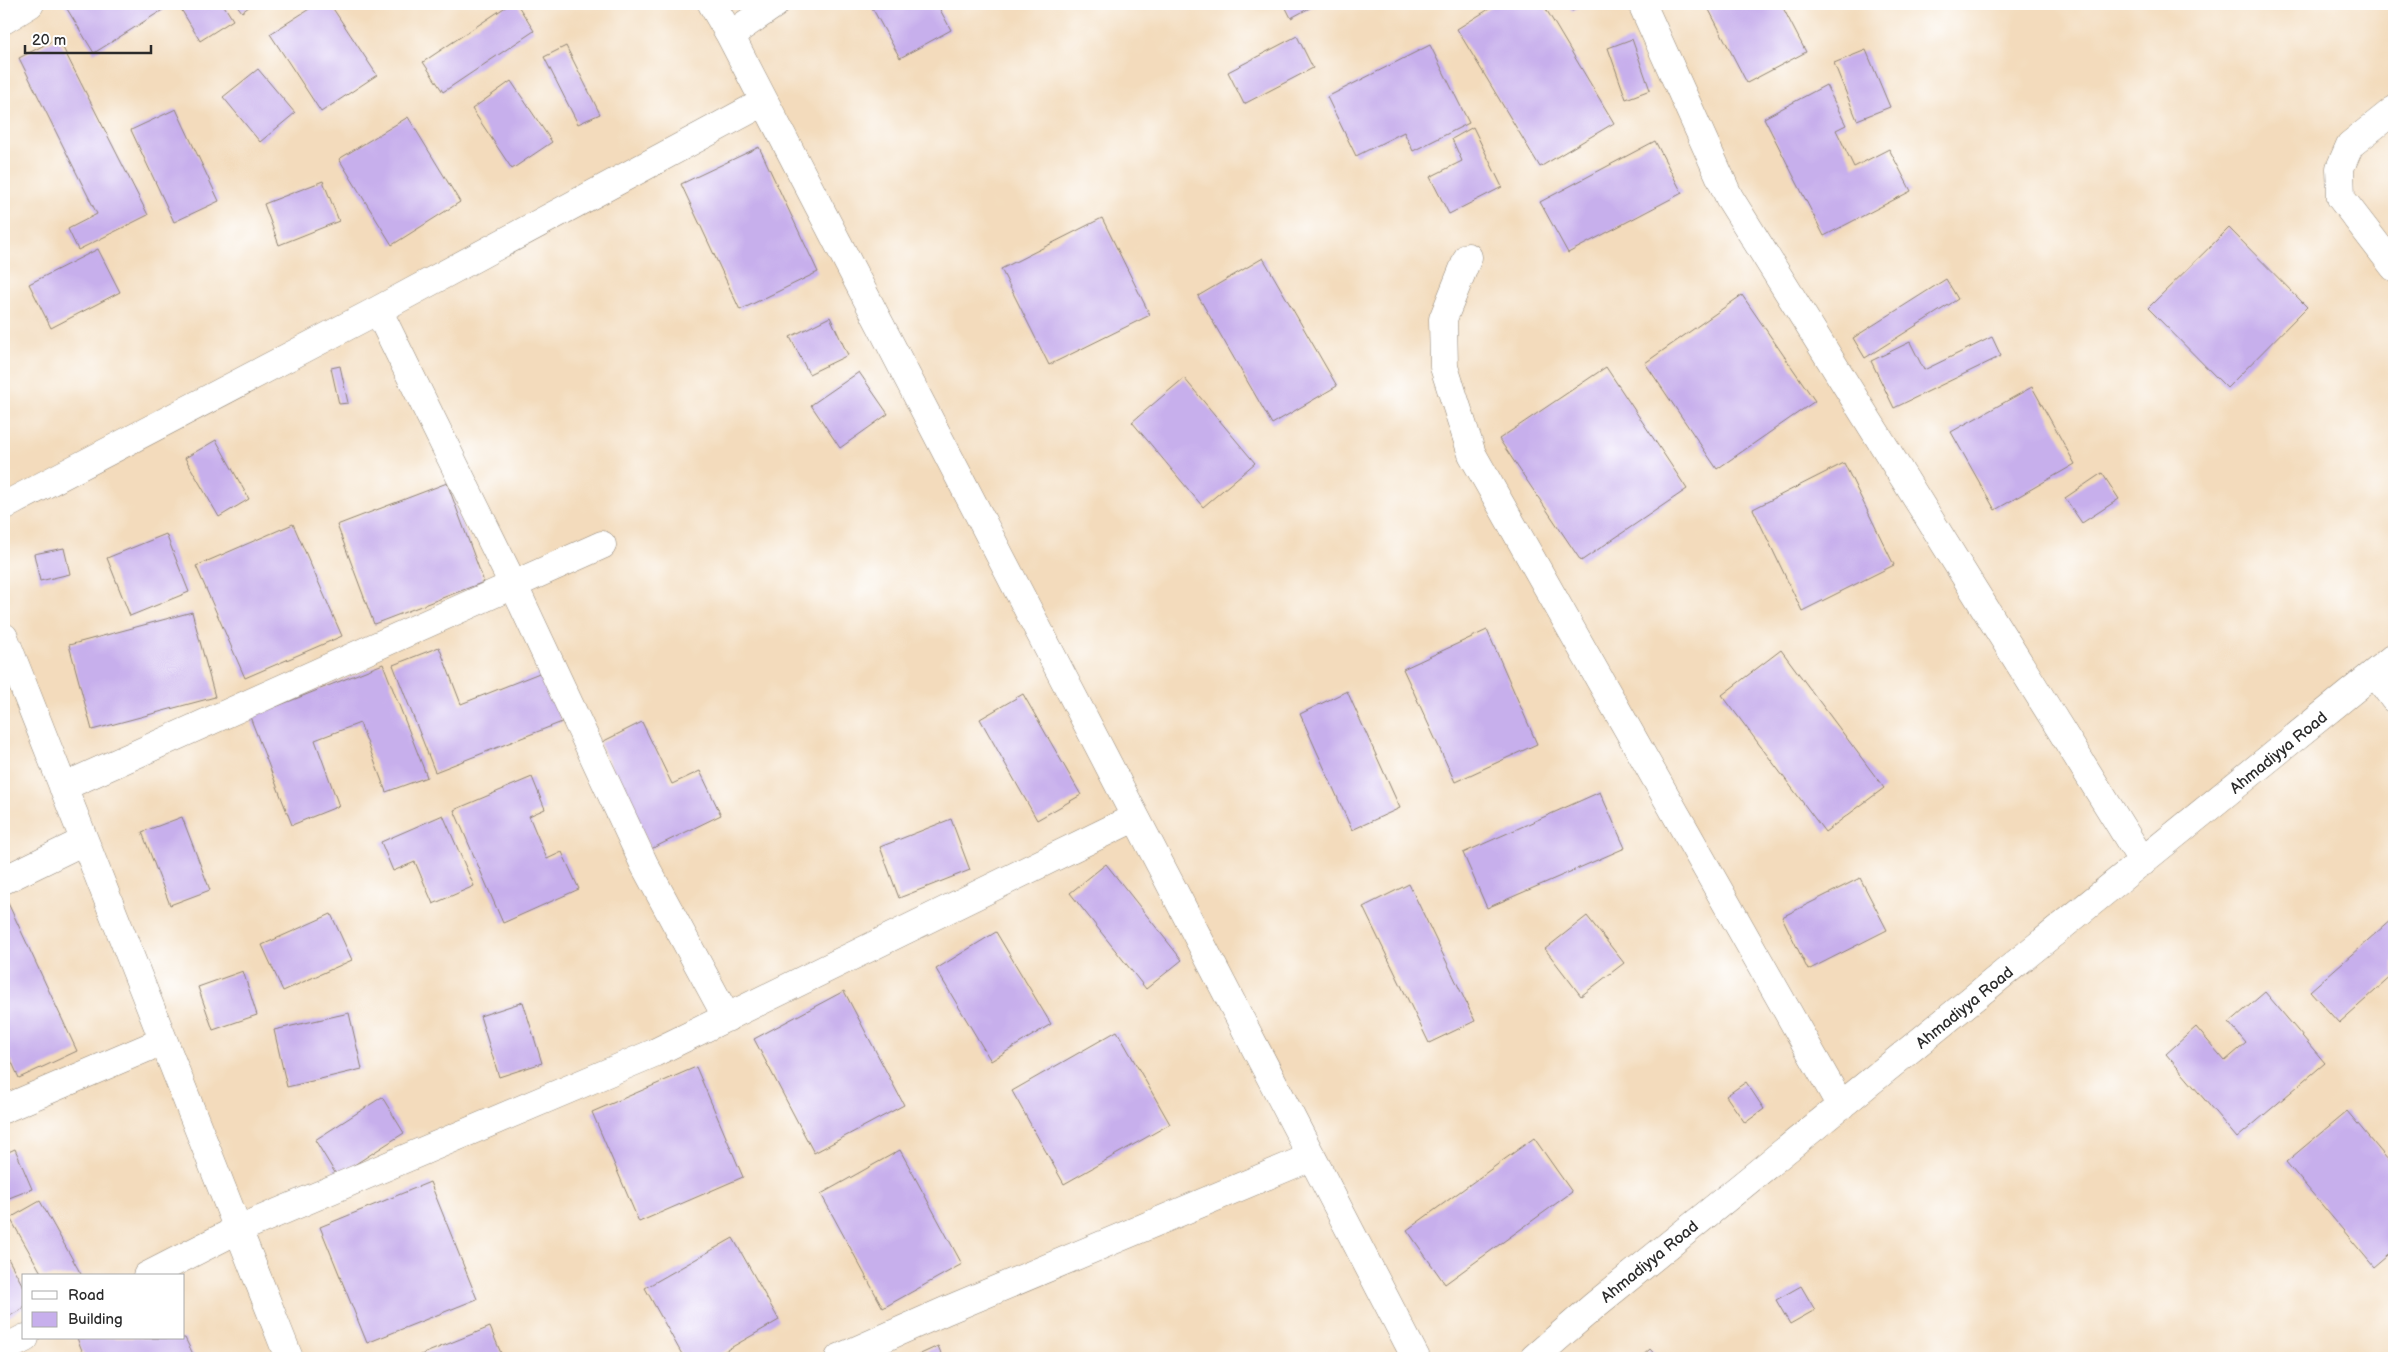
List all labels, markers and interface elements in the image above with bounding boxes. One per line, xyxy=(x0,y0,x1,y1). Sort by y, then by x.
scale bar xyxy=(25,22,151,54)
text: 20 m xyxy=(32,31,66,50)
street label: Ahmadiyya Road xyxy=(2226,708,2332,798)
street label: Ahmadiyya Road xyxy=(1912,963,2018,1053)
street label: Ahmadiyya Road xyxy=(1597,1217,1703,1307)
legend xyxy=(22,1274,185,1340)
text: Road xyxy=(68,1286,104,1305)
text: Building xyxy=(68,1310,123,1329)

